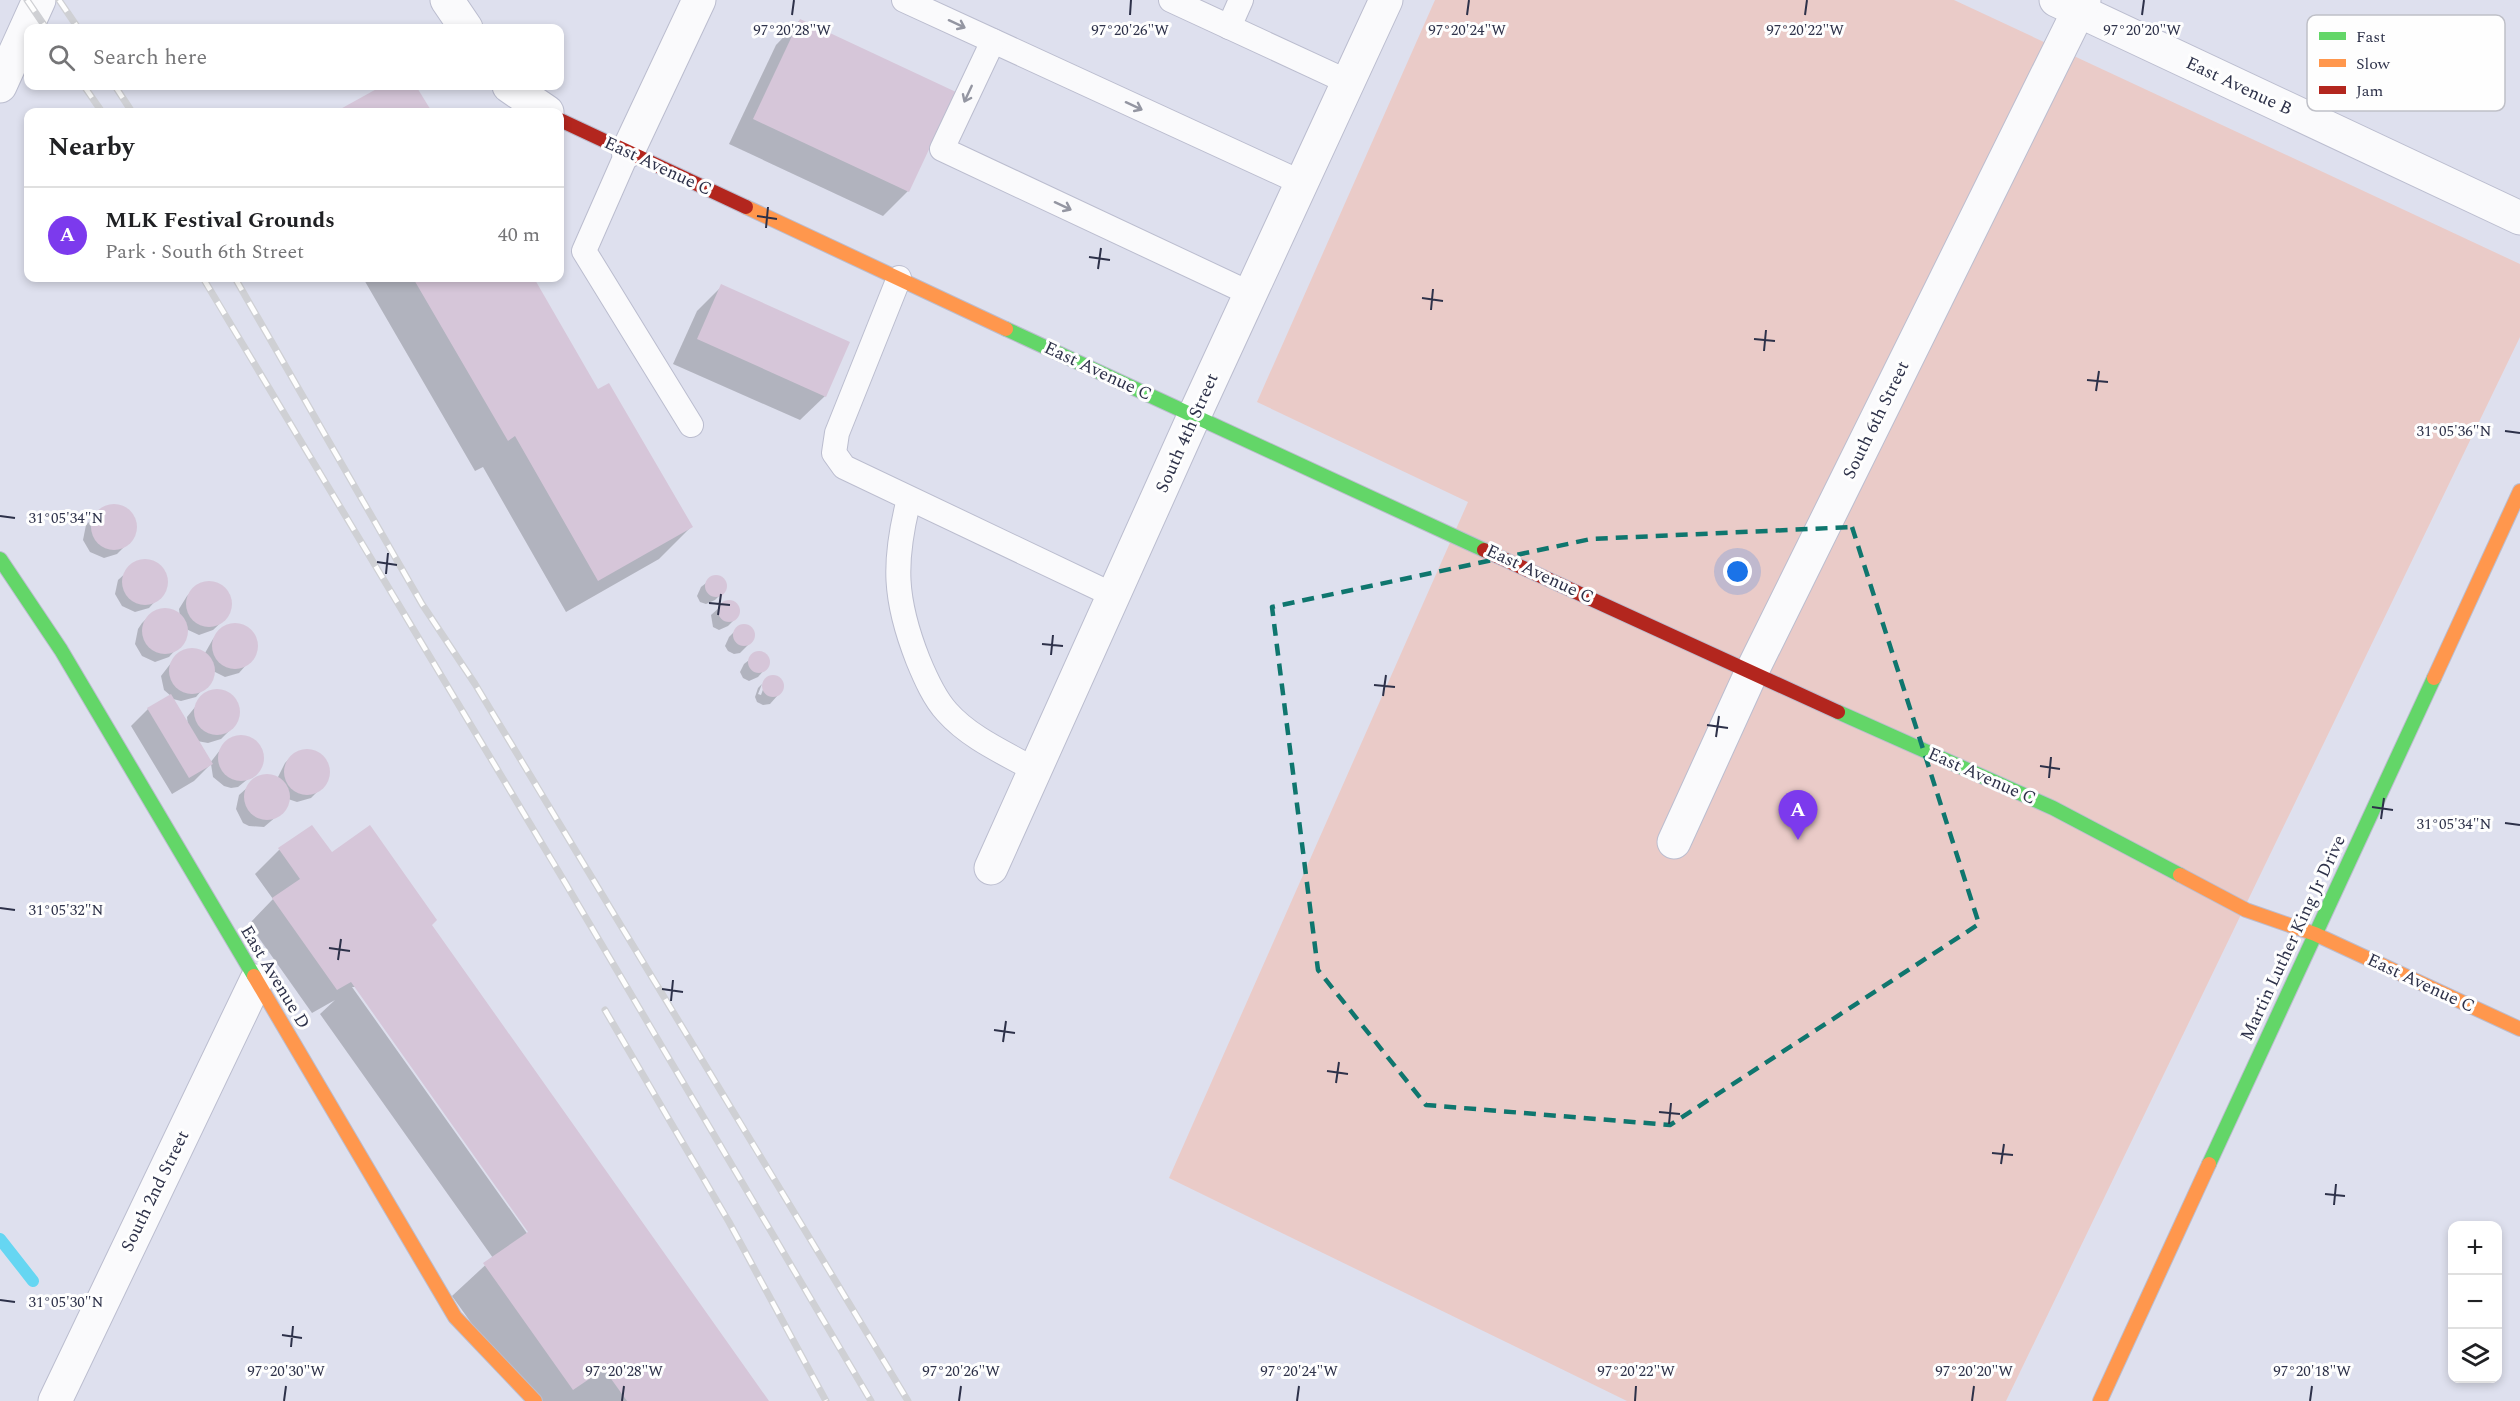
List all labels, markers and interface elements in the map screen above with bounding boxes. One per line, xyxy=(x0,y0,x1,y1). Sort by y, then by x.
legend xyxy=(2307,15,2505,111)
text: 97°20'28"W xyxy=(753,19,831,42)
one-way arrow xyxy=(948,19,966,31)
text: 97°20'26"W xyxy=(1091,19,1169,42)
text: 97°20'24"W xyxy=(1428,19,1506,42)
text: 97°20'22"W xyxy=(1766,19,1844,42)
text: 97°20'20"W xyxy=(2103,19,2181,42)
search box xyxy=(24,24,564,90)
text: Fast xyxy=(2356,25,2386,49)
icon: search xyxy=(45,41,78,74)
text: Search here xyxy=(93,41,207,74)
street label: East Avenue B xyxy=(2181,50,2297,122)
text: Slow xyxy=(2356,52,2391,76)
text: Jam xyxy=(2356,79,2384,103)
one-way arrow xyxy=(962,84,974,102)
one-way arrow xyxy=(1125,100,1143,112)
text: Nearby xyxy=(48,127,134,167)
street label: East Avenue C xyxy=(600,129,716,203)
one-way arrow xyxy=(1054,200,1072,212)
text: MLK Festival Grounds xyxy=(105,204,335,237)
text: A xyxy=(60,220,75,250)
text: 40 m xyxy=(498,220,540,250)
text: Park · South 6th Street xyxy=(105,237,304,267)
street label: East Avenue C xyxy=(1040,334,1156,408)
street label: South 6th Street xyxy=(1836,356,1916,484)
street label: South 4th Street xyxy=(1148,369,1226,497)
text: 31°05'36"N xyxy=(2417,420,2492,443)
text: 31°05'34"N xyxy=(29,507,104,530)
street label: East Avenue C xyxy=(1482,537,1598,611)
your location xyxy=(1723,557,1752,586)
street label: East Avenue C xyxy=(1924,740,2040,812)
pin: A xyxy=(1778,790,1818,840)
text: 31°05'34"N xyxy=(2417,813,2492,836)
street label: Martin Luther King Jr Drive xyxy=(2233,831,2353,1045)
text: 31°05'32"N xyxy=(29,899,104,922)
street label: East Avenue D xyxy=(233,920,317,1034)
street label: East Avenue C xyxy=(2363,946,2479,1020)
street label: South 2nd Street xyxy=(114,1126,196,1256)
map controls xyxy=(2448,1221,2502,1383)
button: + xyxy=(2448,1221,2502,1275)
button: − xyxy=(2448,1275,2502,1329)
text: 31°05'30"N xyxy=(29,1291,104,1314)
button: layers xyxy=(2448,1329,2502,1383)
text: 97°20'30"W xyxy=(247,1360,325,1383)
text: 97°20'28"W xyxy=(585,1360,663,1383)
text: 97°20'26"W xyxy=(922,1360,1000,1383)
text: 97°20'24"W xyxy=(1260,1360,1338,1383)
text: 97°20'22"W xyxy=(1597,1360,1675,1383)
text: 97°20'20"W xyxy=(1935,1360,2013,1383)
text: 97°20'18"W xyxy=(2273,1360,2351,1383)

